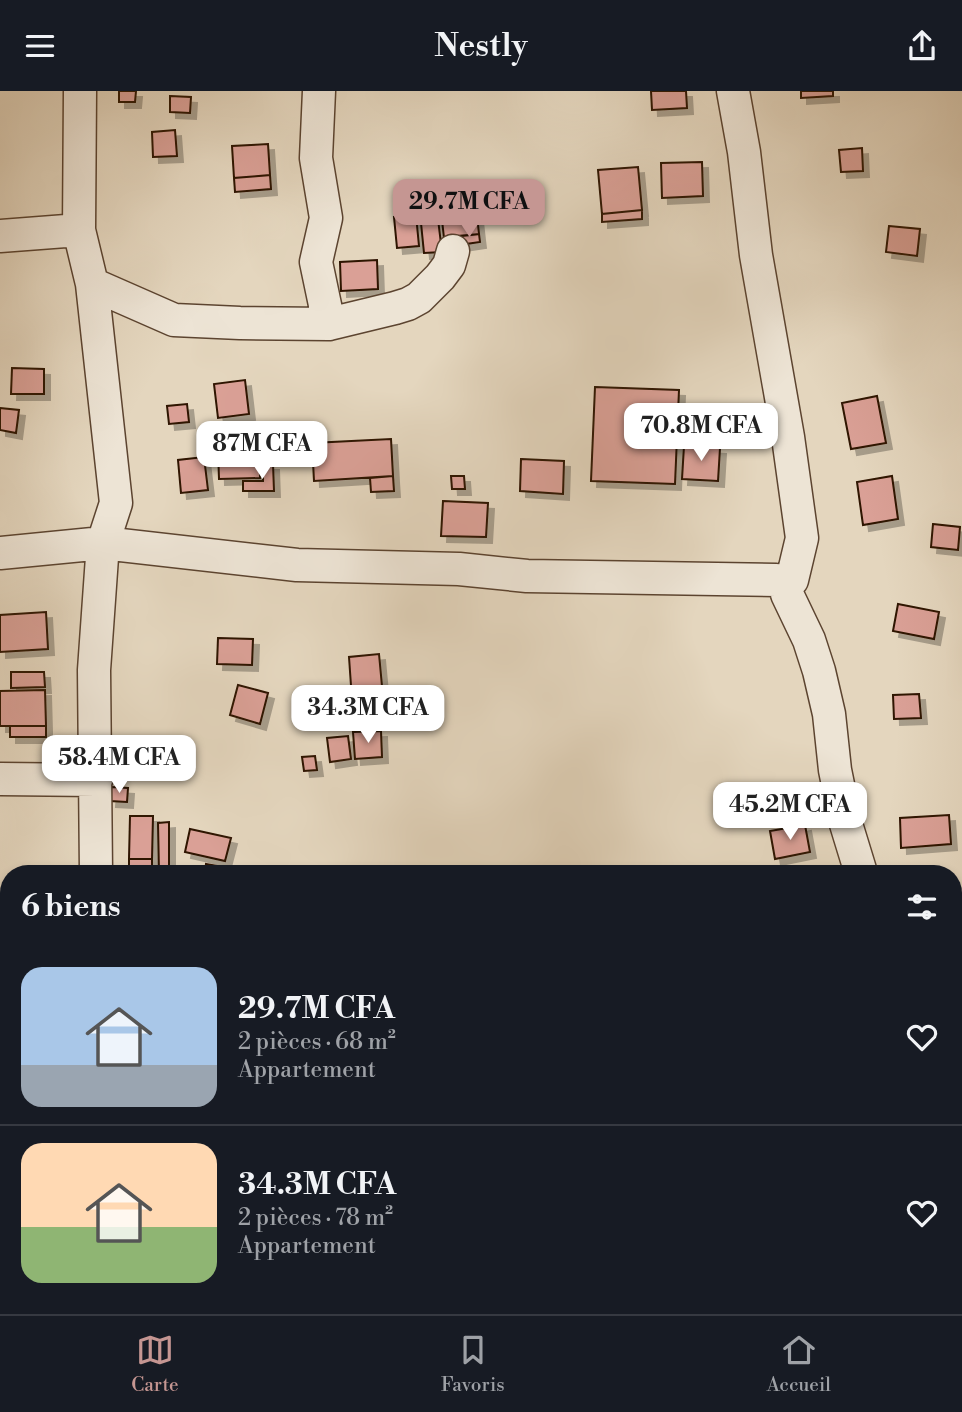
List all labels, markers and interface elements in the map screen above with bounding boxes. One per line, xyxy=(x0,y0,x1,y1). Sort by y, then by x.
text: Nestly xyxy=(434,26,528,66)
icon: menu xyxy=(21,27,59,65)
icon: share xyxy=(903,27,941,65)
pin: 29.7M CFA xyxy=(389,179,549,239)
text: 29.7M CFA xyxy=(409,188,529,216)
pin: 70.8M CFA xyxy=(621,403,781,463)
text: 70.8M CFA xyxy=(640,412,762,440)
pin: 87M CFA xyxy=(197,421,327,481)
text: 87M CFA xyxy=(212,430,312,458)
pin: 34.3M CFA xyxy=(288,685,448,745)
text: 34.3M CFA xyxy=(307,694,429,722)
pin: 58.4M CFA xyxy=(39,735,199,795)
text: 58.4M CFA xyxy=(58,744,180,772)
pin: 45.2M CFA xyxy=(710,783,870,842)
text: 45.2M CFA xyxy=(729,791,851,819)
text: 6 biens xyxy=(21,888,121,926)
icon: filters xyxy=(903,888,941,926)
text: 29.7M CFA xyxy=(238,990,395,1028)
icon: home xyxy=(77,995,161,1079)
icon: heart xyxy=(903,1018,941,1056)
text: 2 pièces · 68 m² xyxy=(238,1028,396,1056)
text: Appartement xyxy=(238,1056,376,1084)
text: 34.3M CFA xyxy=(238,1166,396,1204)
icon: home xyxy=(77,1171,161,1255)
icon: heart xyxy=(903,1194,941,1232)
text: 2 pièces · 78 m² xyxy=(238,1204,393,1232)
text: Appartement xyxy=(238,1232,376,1260)
tab: Carte xyxy=(131,1331,179,1397)
tab: Favoris xyxy=(441,1331,505,1397)
tab: Accueil xyxy=(767,1331,831,1397)

